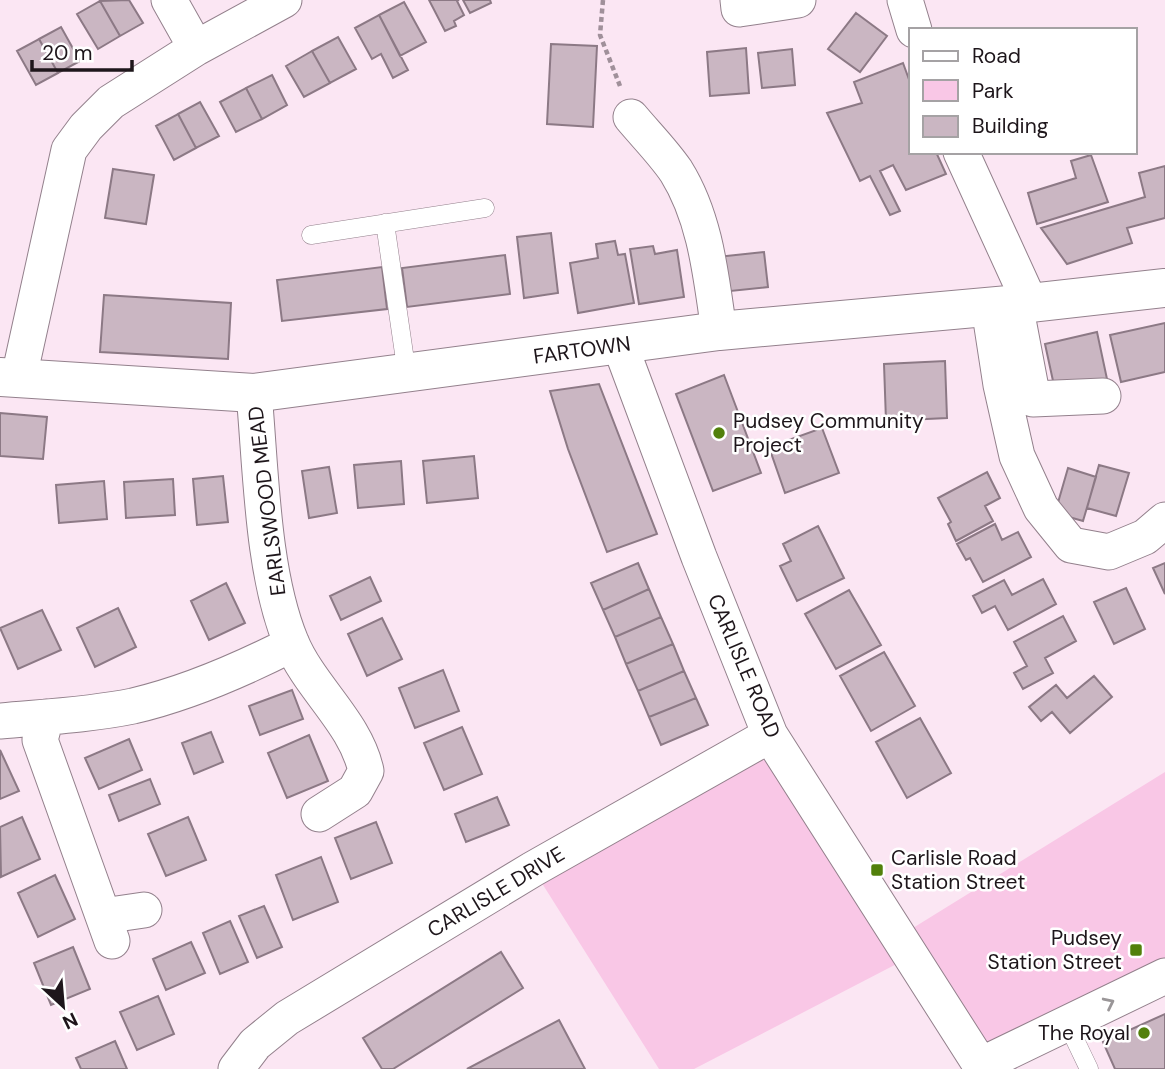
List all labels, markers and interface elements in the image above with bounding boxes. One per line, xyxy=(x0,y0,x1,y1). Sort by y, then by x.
scale bar xyxy=(32,28,131,72)
legend xyxy=(909,28,1137,154)
text: 20 m xyxy=(42,39,93,67)
text: Road xyxy=(972,42,1021,70)
text: Park xyxy=(972,77,1014,105)
text: Building xyxy=(972,112,1049,140)
street label: FARTOWN xyxy=(532,329,632,371)
street label: EARLSWOOD MEAD xyxy=(241,405,293,597)
place label: Pudsey Community Project xyxy=(733,407,924,459)
marker: Pudsey Community Project xyxy=(711,425,727,441)
street label: CARLISLE ROAD xyxy=(701,590,787,742)
street label: CARLISLE DRIVE xyxy=(422,840,570,944)
place label: Carlisle Road Station Street xyxy=(891,844,1025,896)
marker: Carlisle Road Station Street xyxy=(869,862,885,878)
place label: Pudsey Station Street xyxy=(988,924,1122,976)
marker: Pudsey Station Street xyxy=(1128,942,1144,958)
north arrow xyxy=(28,971,98,1041)
one-way arrow xyxy=(1102,997,1114,1011)
text: N xyxy=(59,1007,82,1035)
place label: The Royal xyxy=(1038,1019,1130,1047)
marker: The Royal xyxy=(1136,1025,1152,1041)

